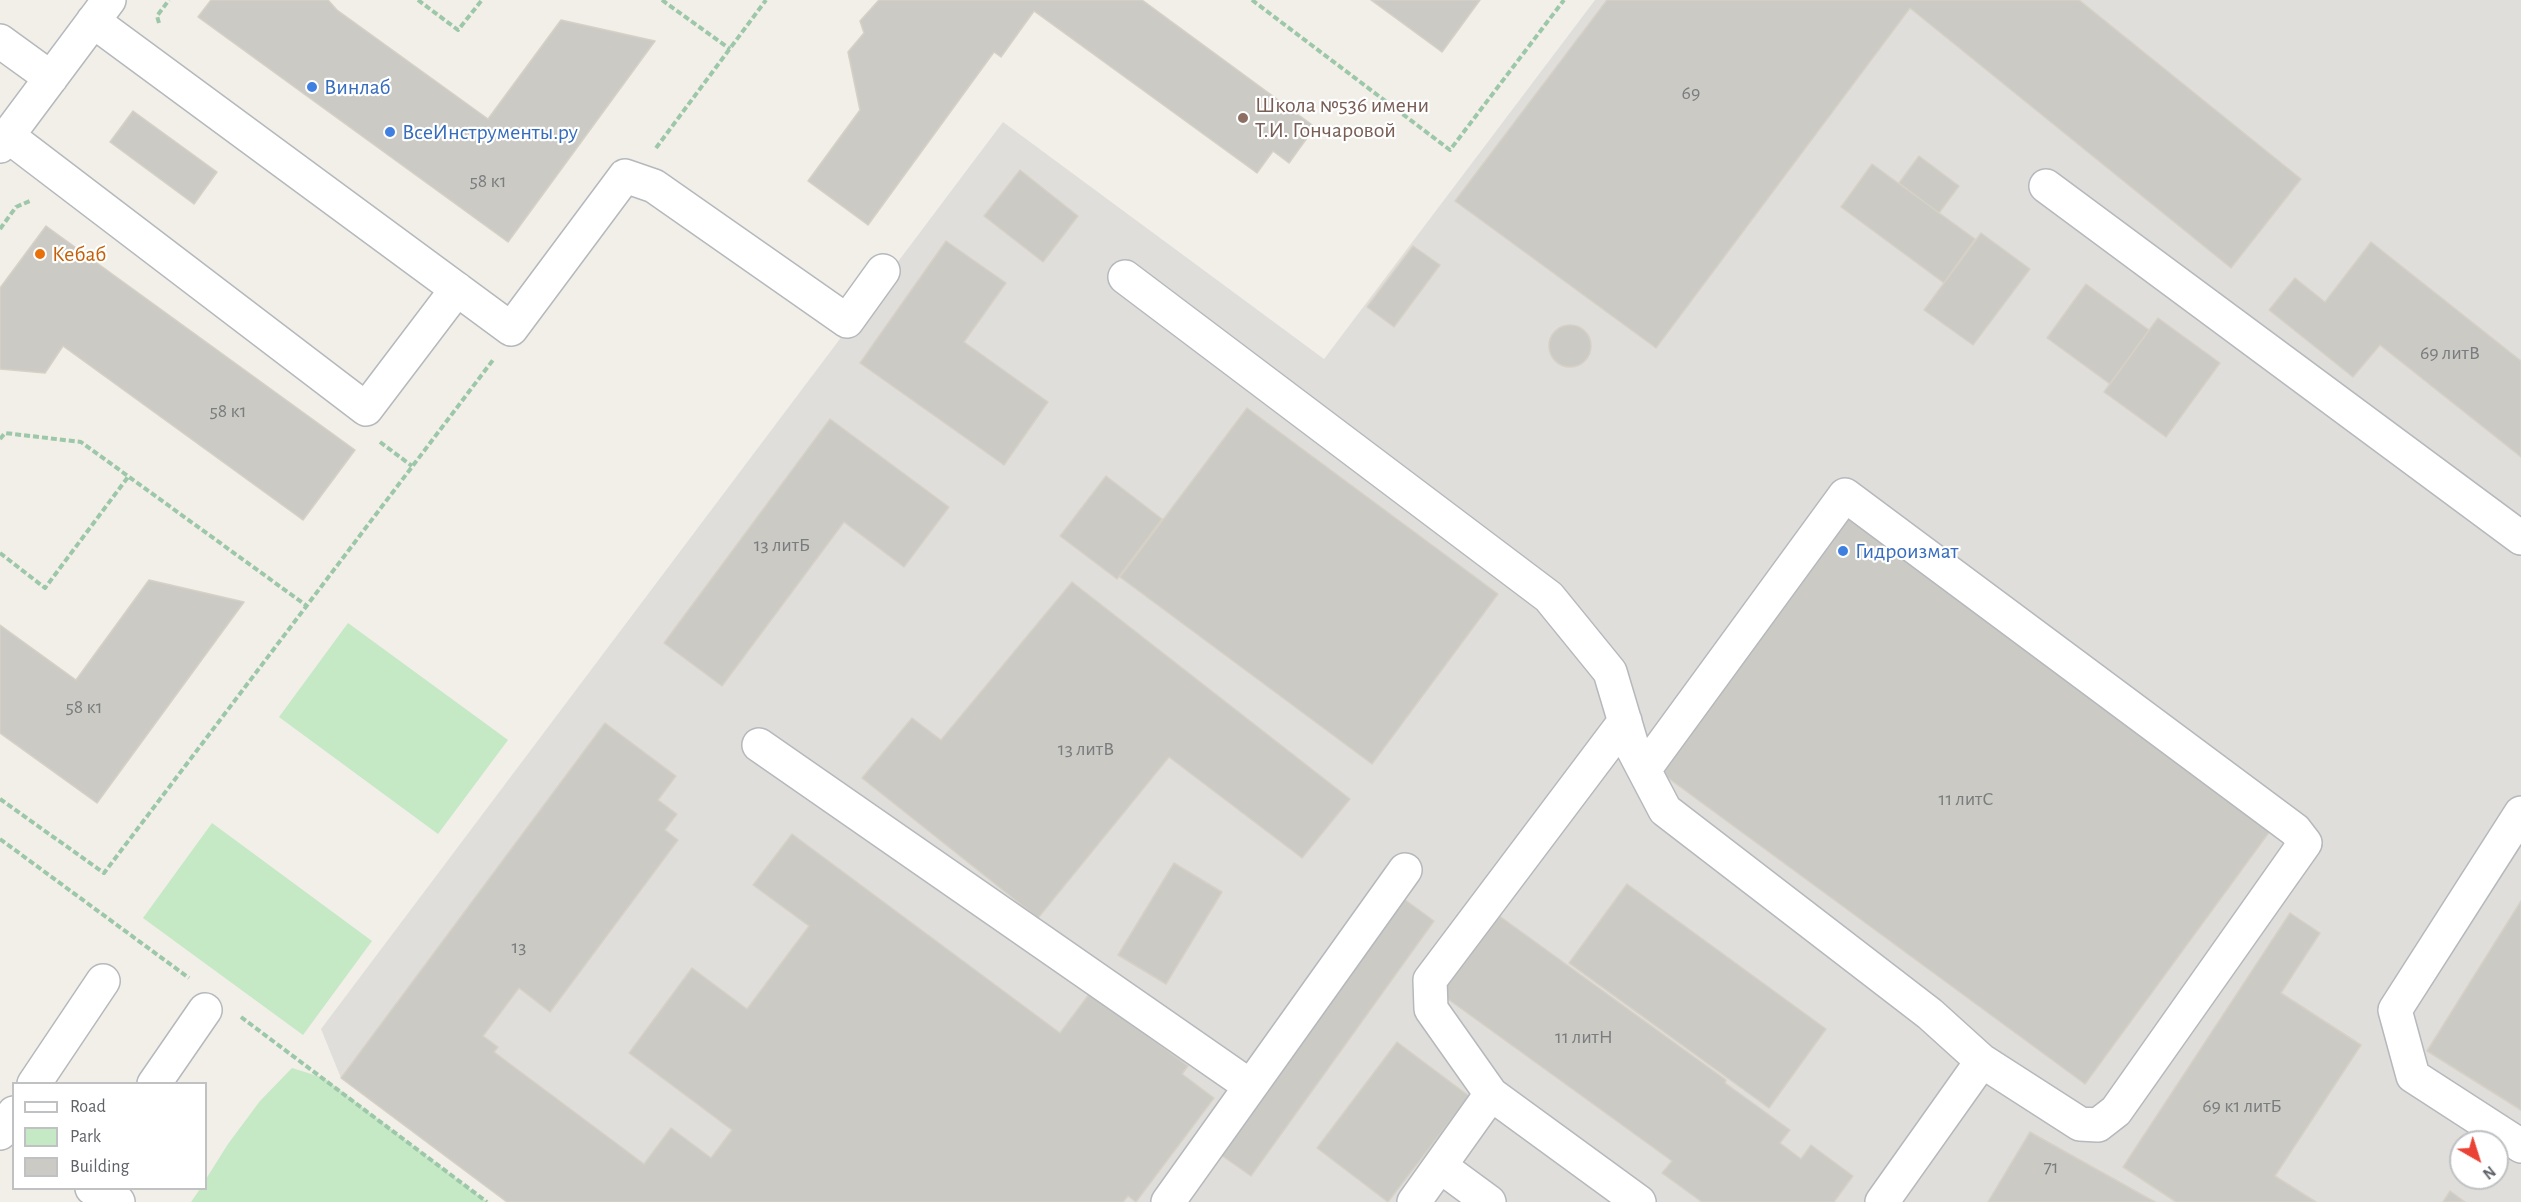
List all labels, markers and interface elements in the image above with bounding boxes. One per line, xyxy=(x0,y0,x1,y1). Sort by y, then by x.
place label: Винлаб xyxy=(324,74,390,100)
marker: Винлаб xyxy=(305,80,319,94)
house number: 69 xyxy=(1682,81,1700,105)
place label: Школа №536 имени Т.И. Гончаровой xyxy=(1255,92,1429,144)
marker: Школа №536 имени Т.И. Гончаровой xyxy=(1236,111,1250,125)
place label: ВсеИнструменты.ру xyxy=(402,119,578,145)
marker: ВсеИнструменты.ру xyxy=(383,125,397,139)
house number: 58 к1 xyxy=(469,169,507,193)
place label: Кебаб xyxy=(52,241,106,267)
marker: Кебаб xyxy=(33,247,47,261)
house number: 69 литВ xyxy=(2420,341,2480,365)
house number: 58 к1 xyxy=(209,399,247,423)
house number: 13 литБ xyxy=(754,533,810,557)
place label: Гидроизмат xyxy=(1855,538,1958,564)
marker: Гидроизмат xyxy=(1836,544,1850,558)
house number: 58 к1 xyxy=(65,695,103,719)
house number: 13 литВ xyxy=(1058,737,1114,761)
house number: 11 литС xyxy=(1939,787,1993,811)
house number: 13 xyxy=(511,935,527,959)
house number: 11 литН xyxy=(1555,1025,1613,1049)
legend xyxy=(12,1082,207,1190)
house number: 69 к1 литБ xyxy=(2202,1094,2282,1118)
text: Road xyxy=(70,1098,106,1116)
text: Park xyxy=(70,1128,101,1146)
north arrow xyxy=(2449,1130,2509,1190)
house number: 71 xyxy=(2043,1155,2059,1179)
text: Building xyxy=(70,1158,129,1176)
text: N xyxy=(2480,1163,2498,1182)

